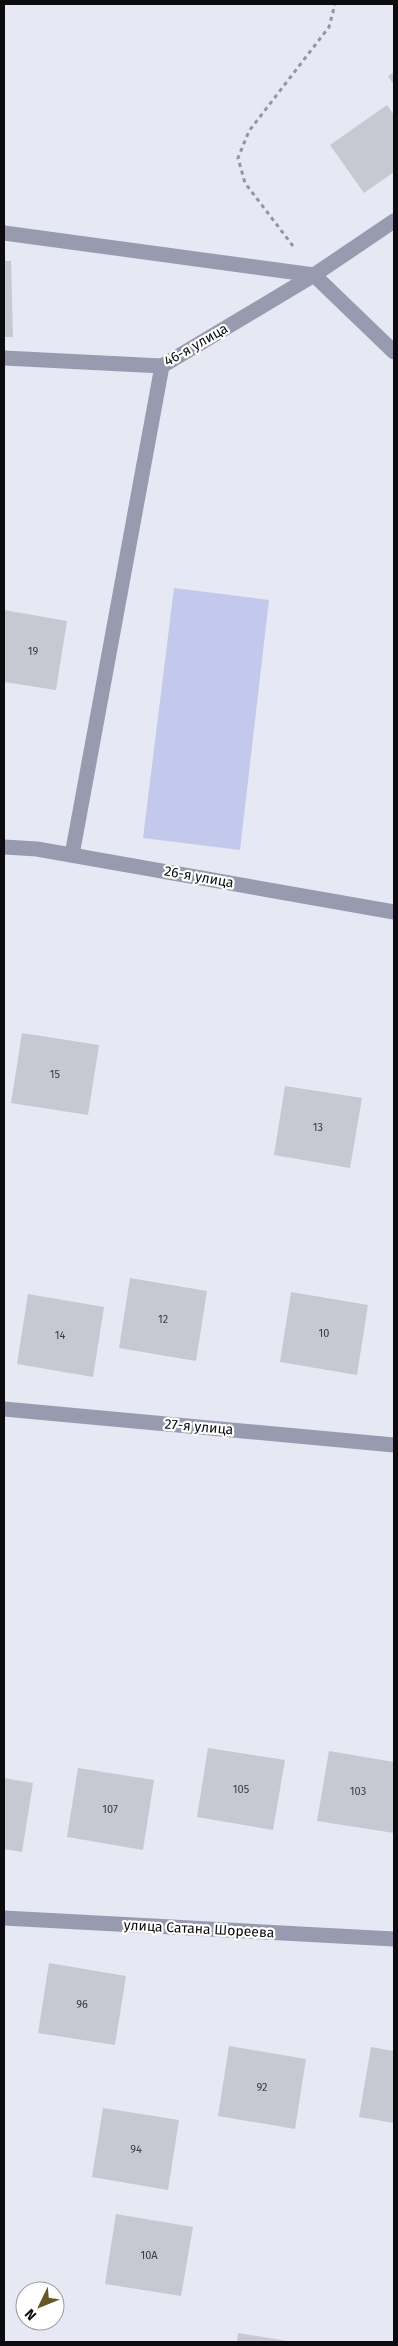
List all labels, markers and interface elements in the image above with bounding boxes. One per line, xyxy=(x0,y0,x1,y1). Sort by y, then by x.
street label: 46-я улица xyxy=(161,320,231,370)
house number: 19 xyxy=(28,645,38,658)
street label: 26-я улица xyxy=(163,863,235,891)
house number: 15 xyxy=(50,1068,61,1081)
house number: 13 xyxy=(313,1121,323,1134)
house number: 12 xyxy=(158,1313,168,1326)
house number: 10 xyxy=(319,1327,329,1340)
house number: 14 xyxy=(55,1329,65,1342)
street label: 27-я улица xyxy=(164,1416,234,1438)
house number: 105 xyxy=(233,1783,250,1796)
house number: 103 xyxy=(350,1785,366,1798)
house number: 107 xyxy=(102,1803,118,1816)
street label: улица Сатана Шореева xyxy=(123,1917,275,1941)
house number: 96 xyxy=(76,1998,88,2011)
house number: 92 xyxy=(257,2081,267,2094)
house number: 94 xyxy=(130,2143,142,2156)
house number: 10А xyxy=(140,2249,158,2262)
north arrow xyxy=(15,2281,65,2331)
text: N xyxy=(21,2305,40,2324)

